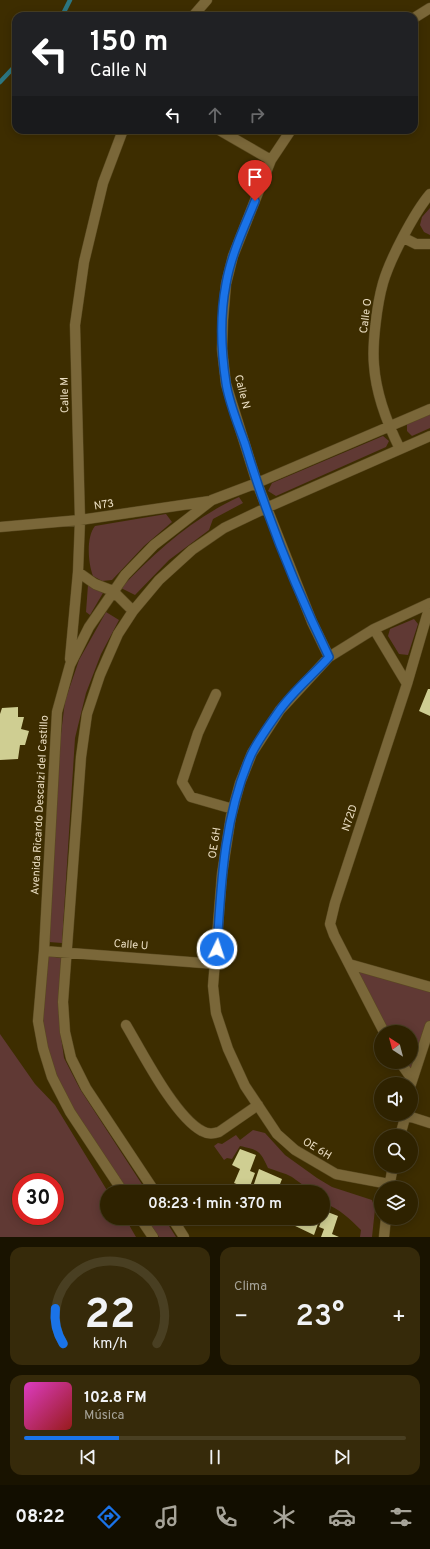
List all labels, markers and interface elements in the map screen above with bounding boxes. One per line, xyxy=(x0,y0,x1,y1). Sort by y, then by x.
text: 150 m xyxy=(90,25,168,61)
icon: left xyxy=(24,28,76,80)
text: Calle N xyxy=(90,60,147,83)
icon: left xyxy=(162,104,184,126)
icon: ahead xyxy=(204,104,226,126)
icon: right xyxy=(246,104,268,126)
pin xyxy=(238,160,272,201)
icon: arrive xyxy=(244,166,266,188)
street label: Calle O xyxy=(357,298,375,334)
street label: Calle N xyxy=(231,373,253,411)
street label: Calle M xyxy=(58,377,72,413)
street label: N73 xyxy=(93,497,115,513)
street label: Avenida Ricardo Descalzi del Castillo xyxy=(28,715,52,895)
street label: N72D xyxy=(339,803,361,833)
street label: OE 6H xyxy=(206,826,224,860)
position arrow xyxy=(196,928,238,970)
street label: Calle U xyxy=(113,937,149,953)
north arrow xyxy=(374,1025,418,1069)
map controls xyxy=(374,1025,418,1225)
button: sound xyxy=(374,1077,418,1121)
button: search xyxy=(374,1129,418,1173)
street label: OE 6H xyxy=(300,1135,334,1163)
speed limit sign: 30 xyxy=(12,1173,64,1225)
button: layers xyxy=(374,1181,418,1225)
text: 08:23 · 1 min · 370 m xyxy=(148,1195,282,1214)
text: Clima xyxy=(234,1279,267,1295)
text: 22 xyxy=(85,1290,135,1343)
text: 23° xyxy=(296,1299,344,1336)
text: − xyxy=(234,1304,248,1331)
text: + xyxy=(392,1304,406,1331)
text: km/h xyxy=(93,1335,127,1353)
text: 102.8 FM xyxy=(84,1389,147,1408)
text: Música xyxy=(84,1408,124,1424)
icon: previous xyxy=(77,1446,99,1468)
icon: pause xyxy=(204,1446,226,1468)
icon: next xyxy=(331,1446,353,1468)
icon: directions xyxy=(95,1503,123,1531)
icon: music xyxy=(153,1503,181,1531)
icon: phone xyxy=(212,1503,240,1531)
icon: climate xyxy=(270,1503,298,1531)
icon: car xyxy=(328,1503,356,1531)
icon: filters xyxy=(387,1503,415,1531)
text: 08:22 xyxy=(15,1506,65,1529)

